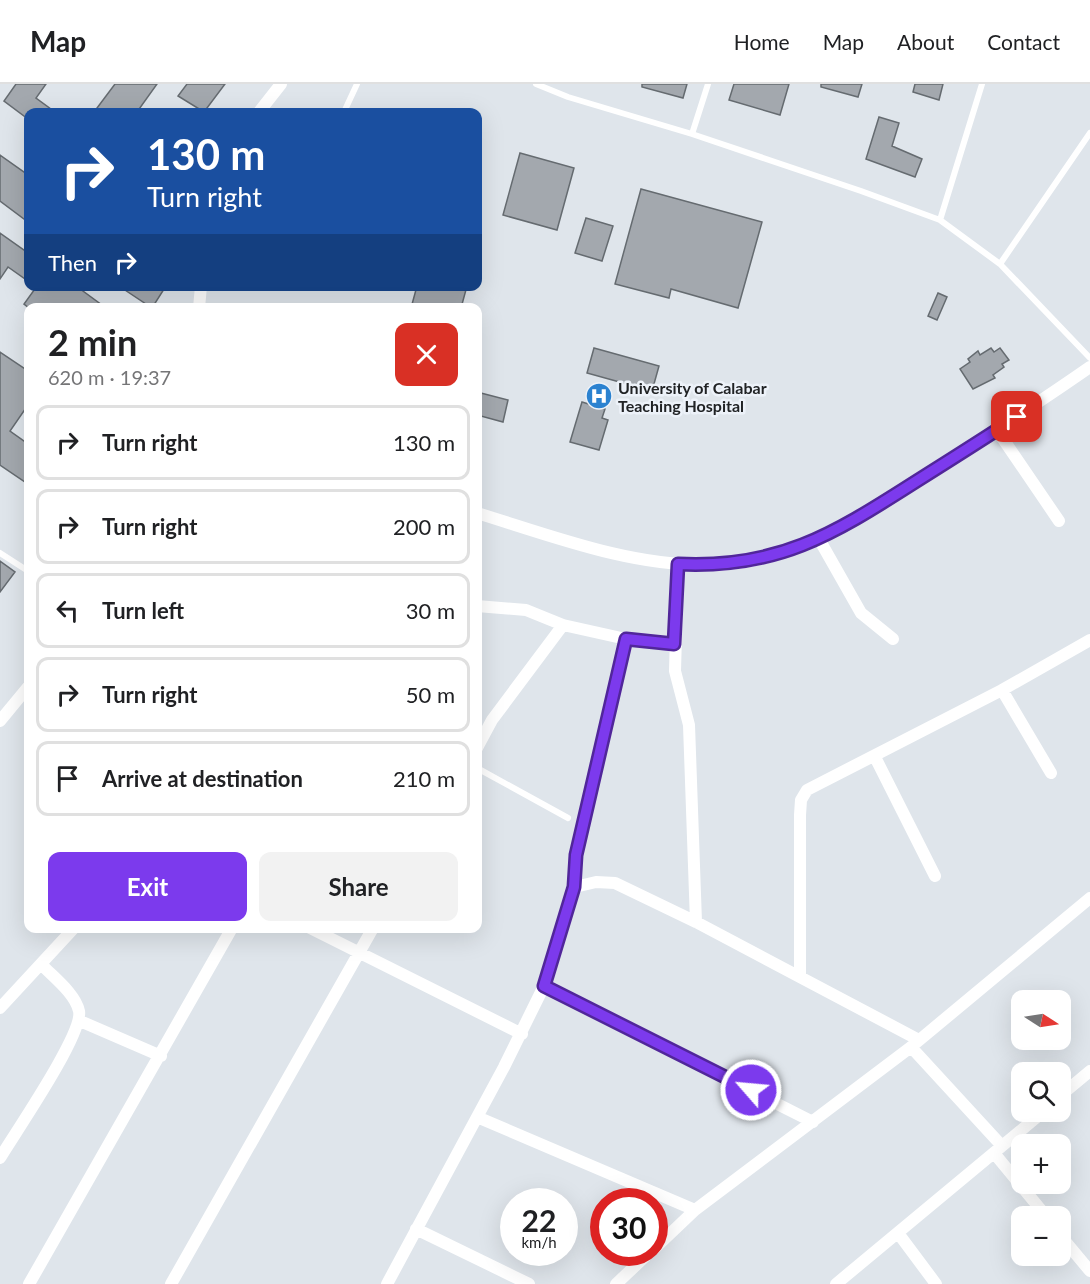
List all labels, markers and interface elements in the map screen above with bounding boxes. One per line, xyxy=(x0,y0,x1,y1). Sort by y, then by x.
text: Map xyxy=(30,24,86,58)
text: Home xyxy=(734,29,790,54)
text: Map xyxy=(823,29,864,54)
text: About xyxy=(897,29,954,54)
text: Contact xyxy=(987,29,1060,54)
text: 130 m xyxy=(147,129,265,179)
icon: right xyxy=(48,132,126,210)
text: Turn right xyxy=(147,180,262,213)
icon: right xyxy=(109,246,142,279)
text: Then xyxy=(48,249,97,276)
text: 2 min xyxy=(48,320,137,364)
button: close xyxy=(395,323,458,386)
text: 620 m · 19:37 xyxy=(48,365,171,389)
place label: University of Calabar Teaching Hospital xyxy=(618,378,767,415)
hospital icon: University of Calabar Teaching Hospital xyxy=(584,381,614,411)
pin xyxy=(991,391,1042,442)
icon: arrive xyxy=(1000,400,1033,433)
icon: right xyxy=(51,426,84,459)
text: Turn right xyxy=(102,429,197,456)
text: 130 m xyxy=(393,429,455,456)
icon: right xyxy=(51,510,84,543)
text: Turn right xyxy=(102,513,197,540)
text: 200 m xyxy=(393,513,455,540)
icon: left xyxy=(51,594,84,627)
text: Turn left xyxy=(102,597,184,624)
text: 30 m xyxy=(406,597,455,624)
icon: right xyxy=(51,678,84,711)
text: Turn right xyxy=(102,681,197,708)
text: 50 m xyxy=(406,681,455,708)
icon: arrive xyxy=(51,762,84,795)
text: Arrive at destination xyxy=(102,765,303,792)
text: 210 m xyxy=(393,765,455,792)
button: Exit xyxy=(48,852,247,921)
button: Share xyxy=(259,852,458,921)
north arrow xyxy=(1011,990,1071,1050)
map controls xyxy=(1011,990,1071,1266)
position arrow xyxy=(719,1058,783,1122)
button: search xyxy=(1011,1062,1071,1122)
button: + xyxy=(1011,1134,1071,1194)
speed limit sign: 30 xyxy=(590,1188,668,1266)
text: 22 xyxy=(522,1202,556,1238)
button: − xyxy=(1011,1206,1071,1266)
text: km/h xyxy=(521,1233,557,1251)

